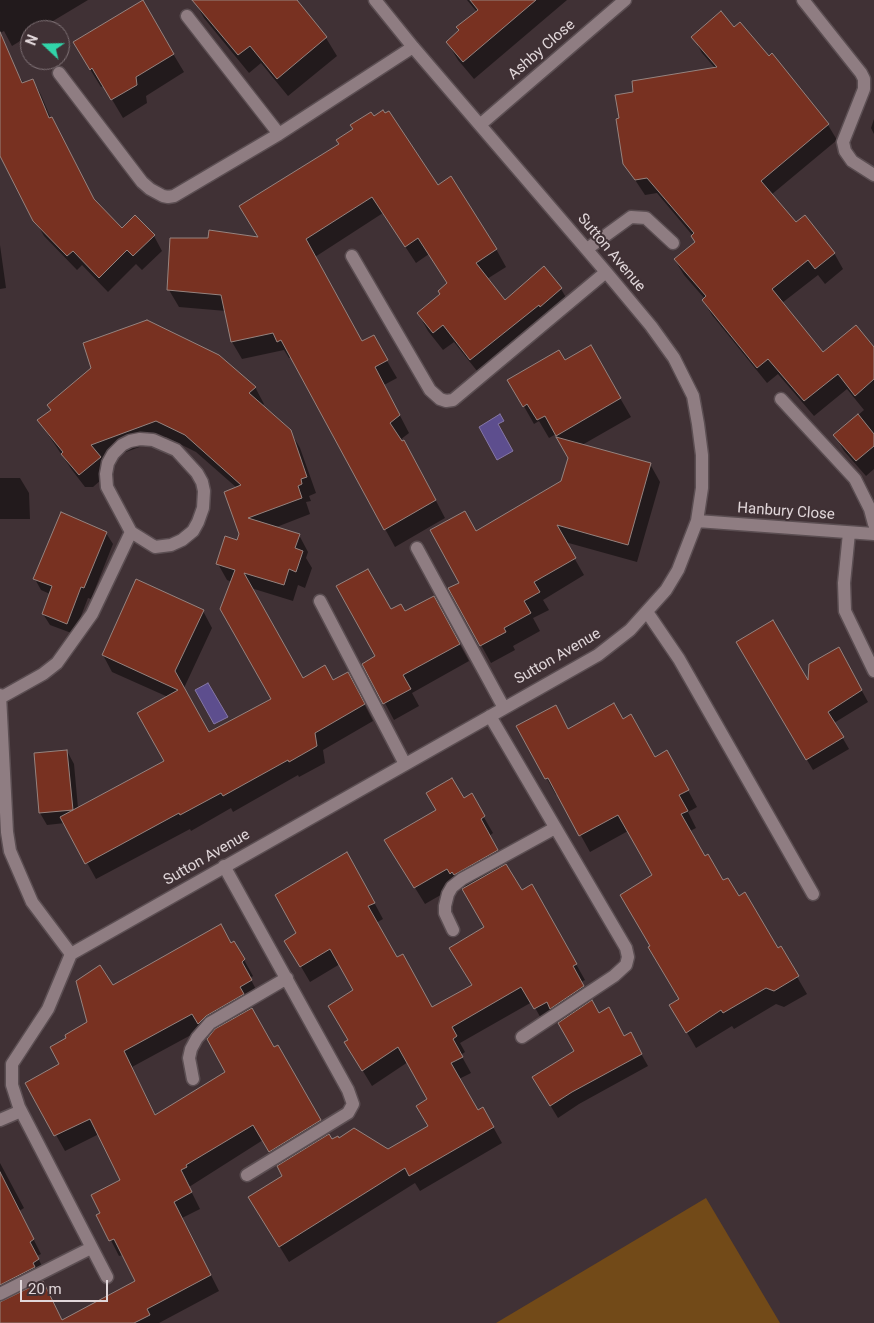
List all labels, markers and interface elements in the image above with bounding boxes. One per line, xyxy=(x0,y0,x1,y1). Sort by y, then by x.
street label: Ashby Close xyxy=(505,16,579,84)
north arrow xyxy=(20,20,70,70)
text: N xyxy=(23,33,41,47)
street label: Sutton Avenue xyxy=(573,210,649,296)
street label: Hanbury Close xyxy=(737,500,835,524)
street label: Sutton Avenue xyxy=(512,625,604,689)
street label: Sutton Avenue xyxy=(161,826,253,890)
scale bar xyxy=(22,1270,110,1302)
text: 20 m xyxy=(28,1280,62,1298)

